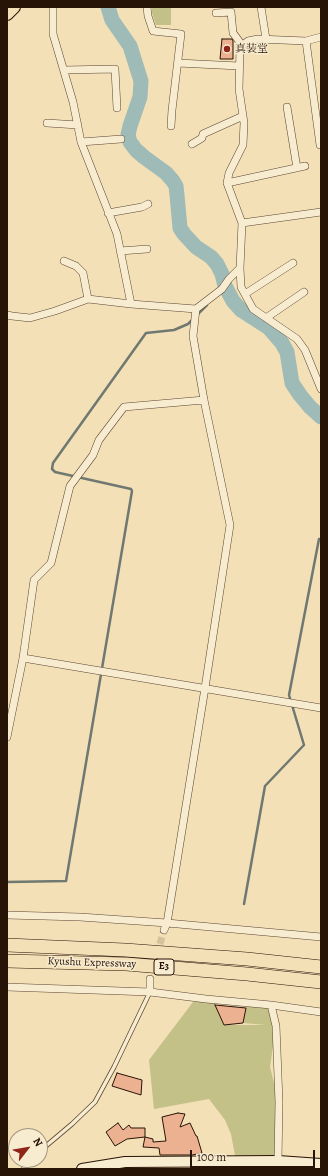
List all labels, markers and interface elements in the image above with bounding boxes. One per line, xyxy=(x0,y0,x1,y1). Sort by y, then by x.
place label: 真装堂 xyxy=(235,42,268,56)
marker: 真装堂 xyxy=(222,44,232,54)
street label: Kyushu Expressway xyxy=(47,955,137,971)
road number: E3 xyxy=(154,959,174,975)
north arrow xyxy=(8,1128,48,1168)
text: N xyxy=(29,1135,46,1149)
scale bar xyxy=(192,1142,317,1168)
text: 100 m xyxy=(197,1149,226,1165)

